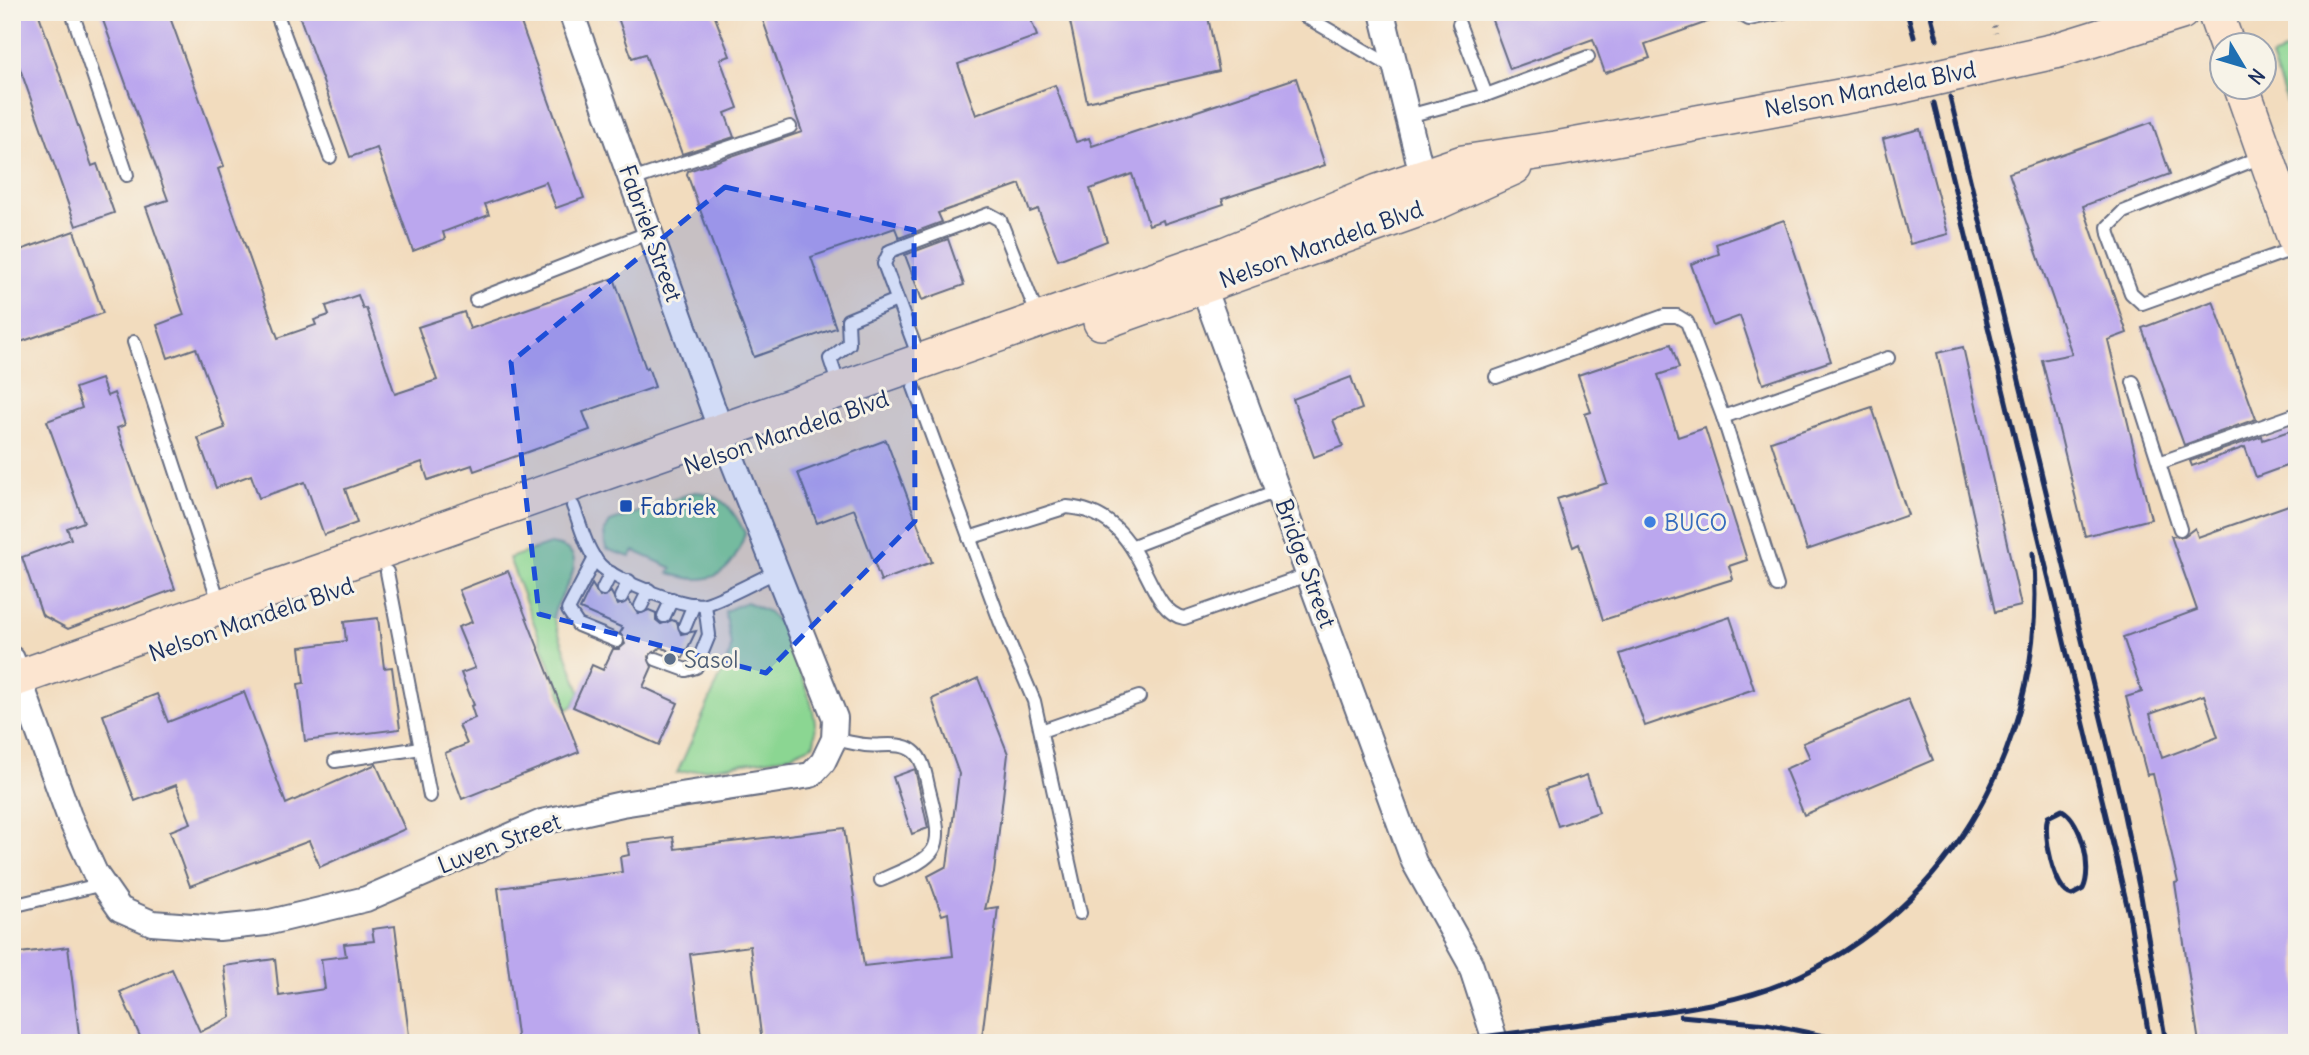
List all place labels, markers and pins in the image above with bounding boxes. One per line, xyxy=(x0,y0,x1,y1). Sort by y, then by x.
place label: Fabriek xyxy=(640,492,716,521)
marker: Fabriek xyxy=(618,498,634,514)
place label: BUCO xyxy=(1664,508,1727,537)
marker: BUCO xyxy=(1642,514,1658,530)
place label: Sasol xyxy=(684,645,738,674)
marker: Sasol xyxy=(662,651,678,667)

